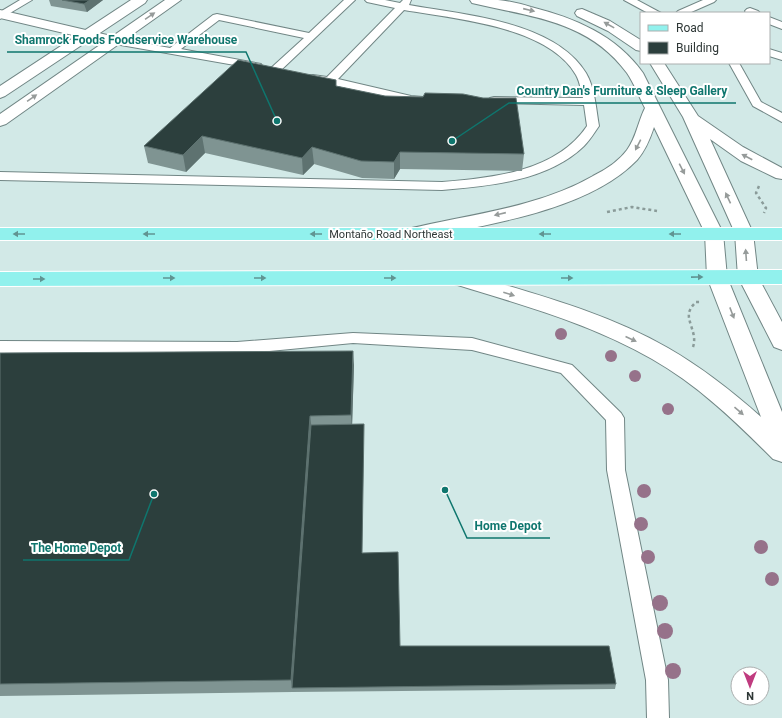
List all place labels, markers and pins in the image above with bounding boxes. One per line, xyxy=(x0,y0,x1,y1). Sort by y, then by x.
callout: Shamrock Foods Foodservice Warehouse xyxy=(7,28,246,52)
callout: Country Dan's Furniture & Sleep Gallery xyxy=(509,79,736,103)
callout: Home Depot xyxy=(467,514,550,538)
callout: The Home Depot xyxy=(23,536,129,560)

